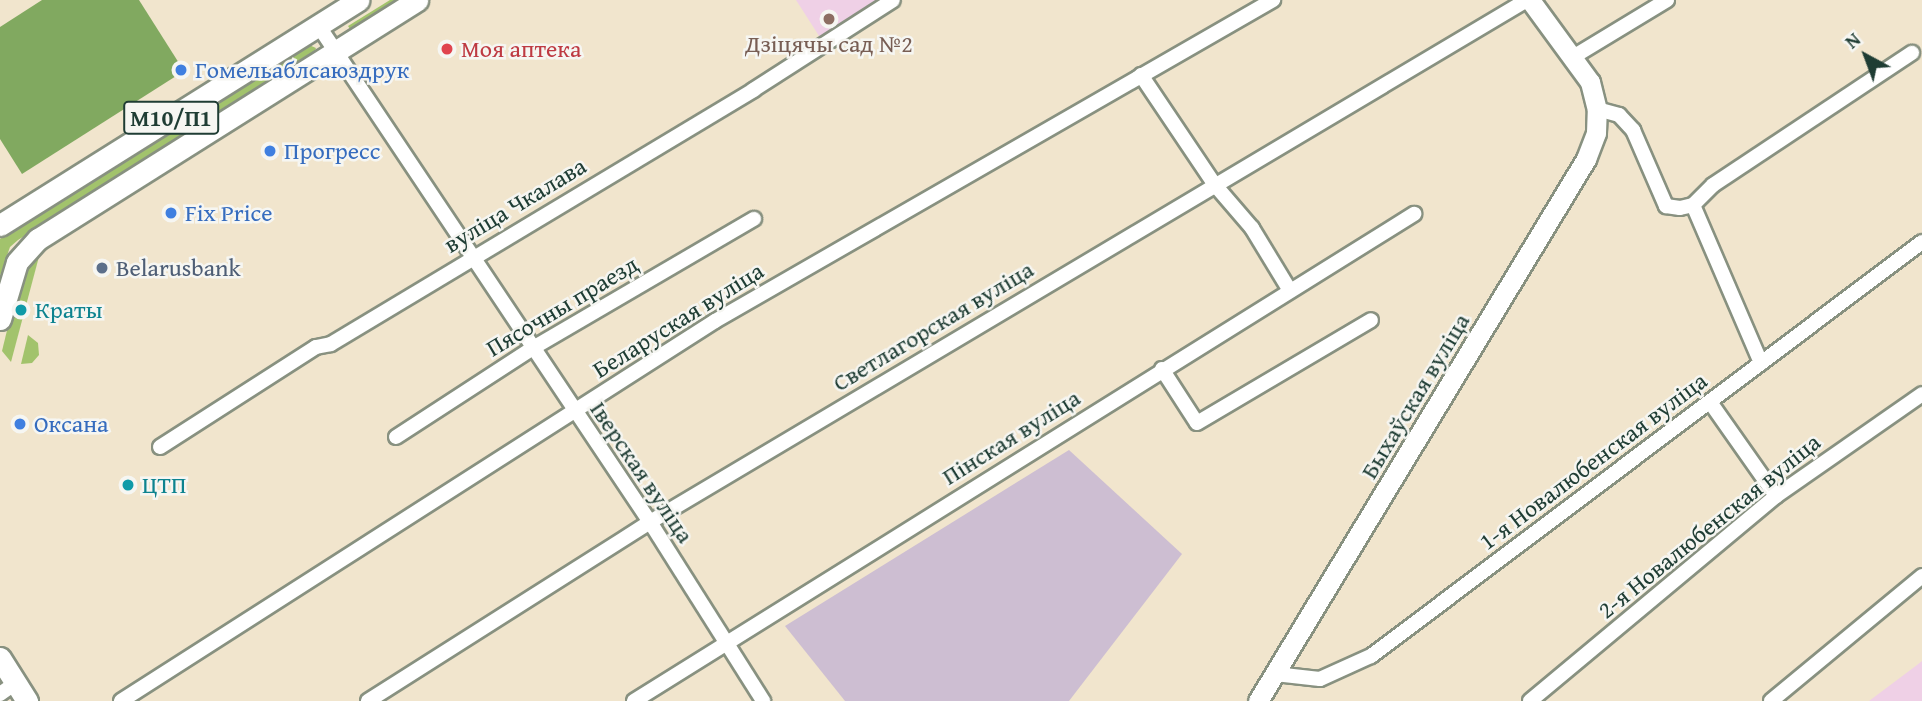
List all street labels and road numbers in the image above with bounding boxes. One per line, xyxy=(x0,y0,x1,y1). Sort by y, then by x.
road number: М10/П1 xyxy=(122,99,220,138)
street label: вуліца Чкалава xyxy=(439,151,591,259)
street label: Пясочны праезд xyxy=(481,249,643,363)
street label: Светлагорская вуліца xyxy=(828,255,1038,397)
street label: Беларуская вуліца xyxy=(587,256,769,384)
street label: Быхаўская вуліца xyxy=(1354,308,1476,484)
street label: 1-я Новалюбенская вуліца xyxy=(1473,366,1713,556)
street label: Пінская вуліца xyxy=(937,383,1085,491)
street label: Іверская вуліца xyxy=(584,396,700,548)
street label: 2-я Новалюбенская вуліца xyxy=(1592,427,1826,625)

